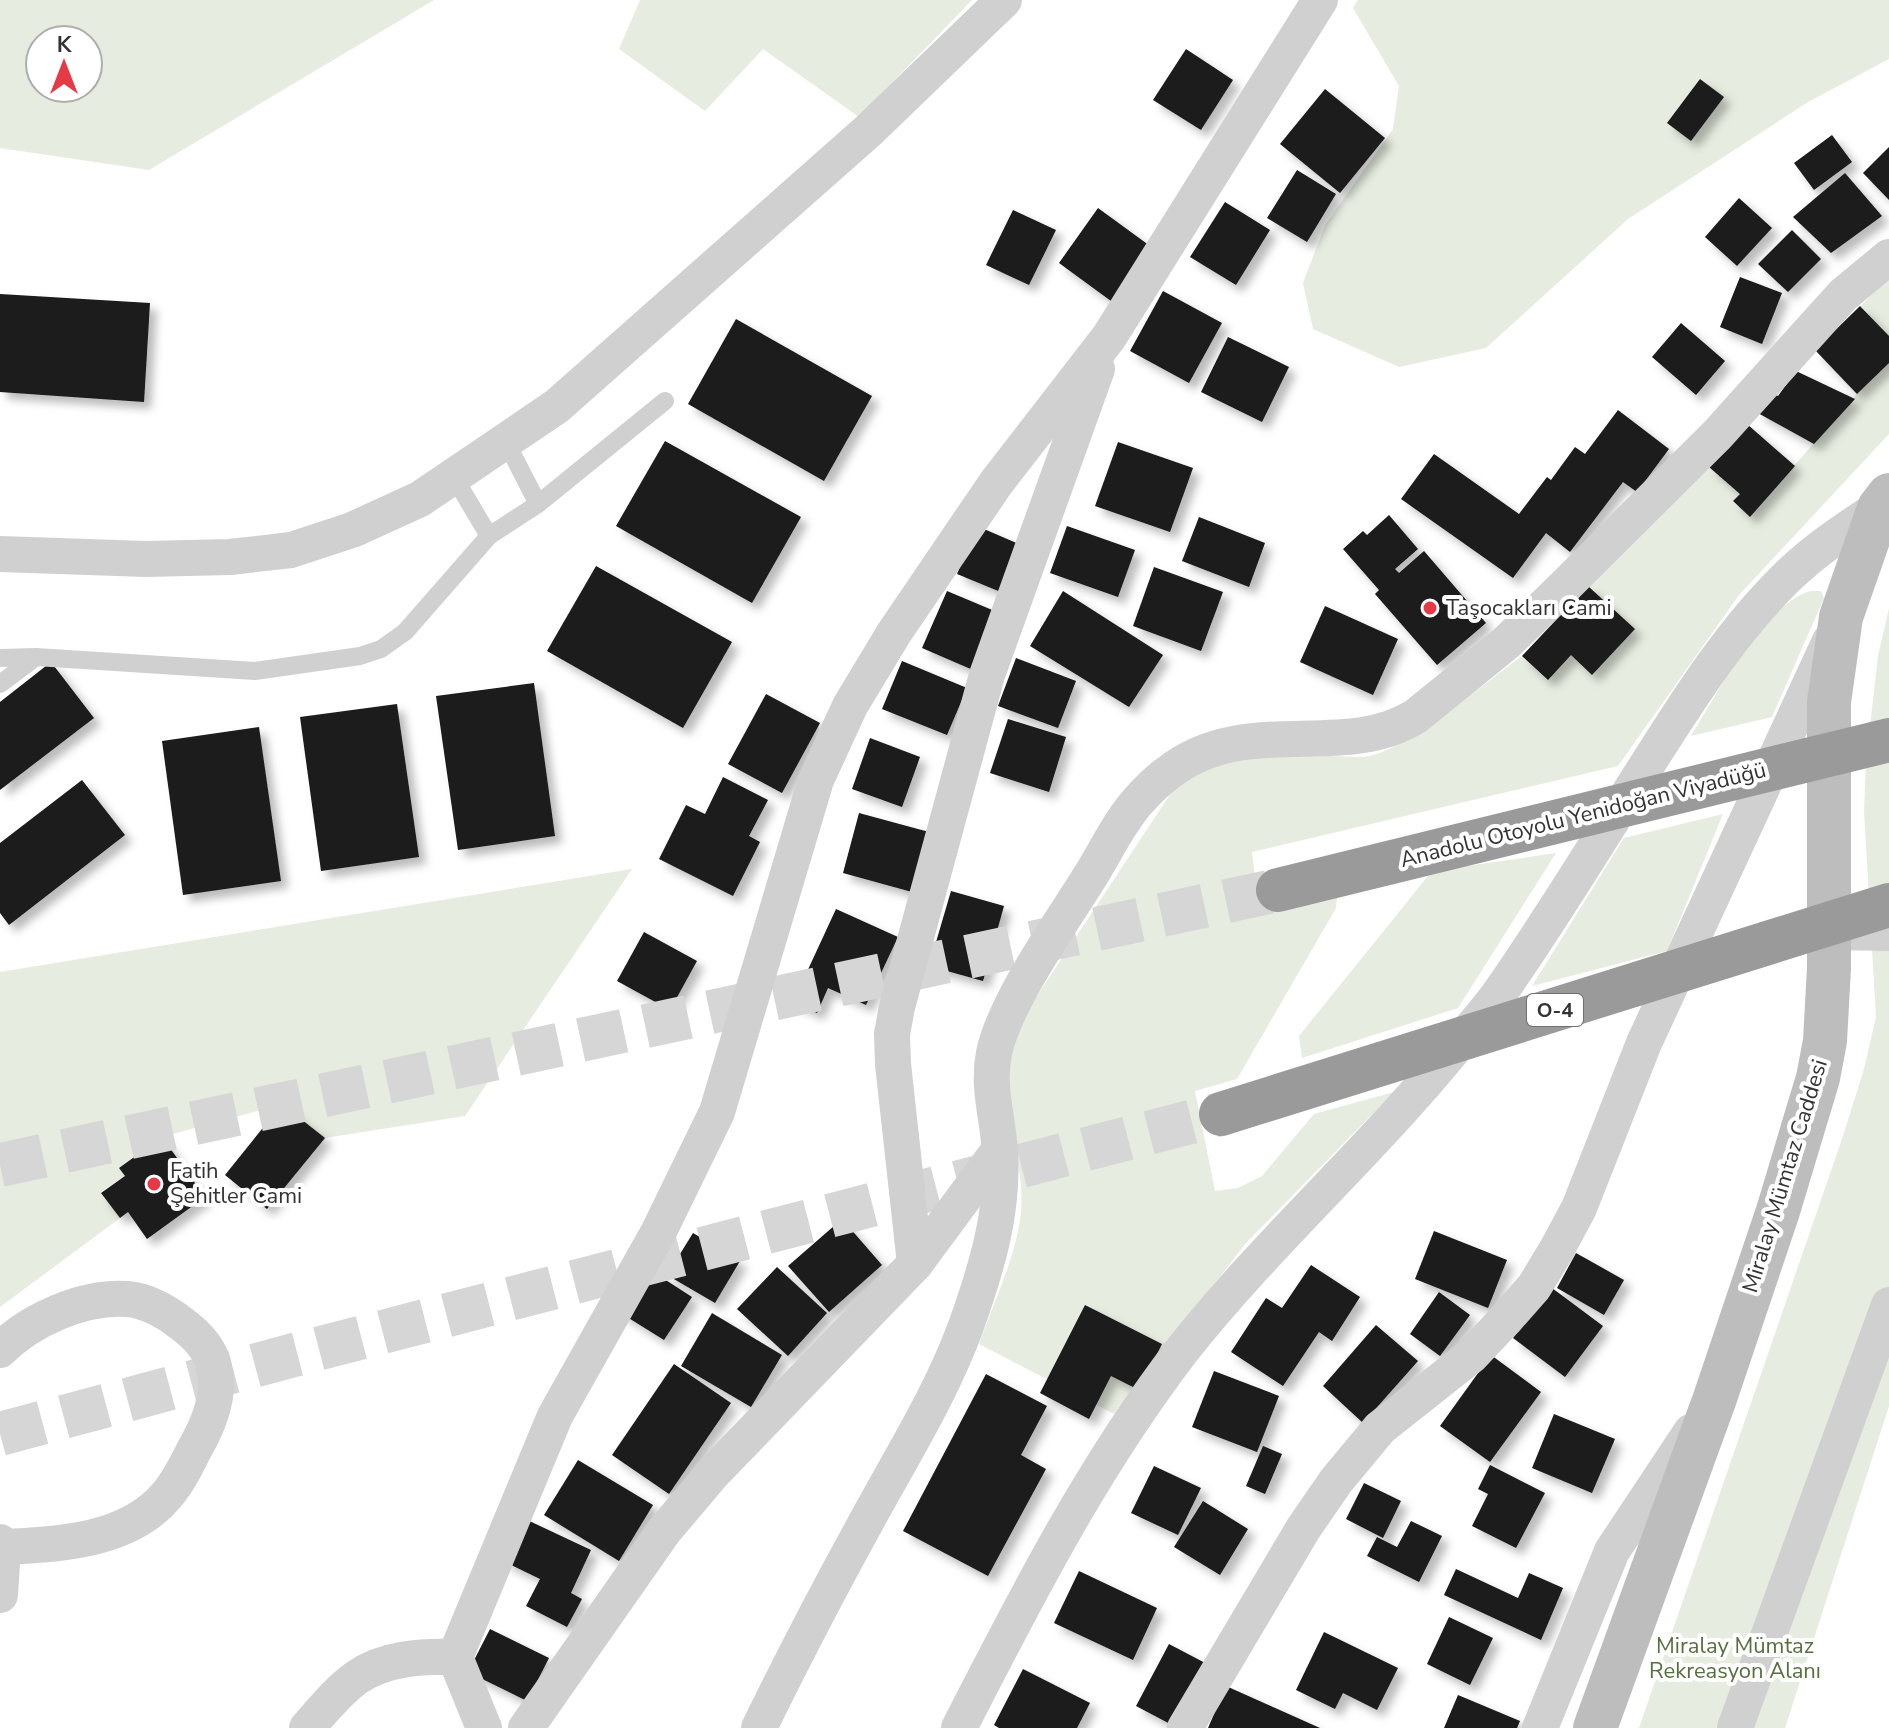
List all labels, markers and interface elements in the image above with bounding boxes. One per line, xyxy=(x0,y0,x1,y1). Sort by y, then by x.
north arrow xyxy=(24,24,104,104)
text: K xyxy=(57,30,73,60)
place label: Taşocakları Cami xyxy=(1446,593,1612,623)
marker: Taşocakları Cami xyxy=(1421,599,1439,617)
street label: Anadolu Otoyolu Yenidoğan Viyadüğü xyxy=(1397,755,1769,875)
road number: O-4 xyxy=(1527,994,1583,1026)
street label: Miralay Mümtaz Caddesi xyxy=(1735,1056,1835,1296)
place label: Fatih Şehitler Cami xyxy=(170,1156,302,1211)
marker: Fatih Şehitler Cami xyxy=(145,1175,163,1193)
park label: Miralay Mümtaz Rekreasyon Alanı xyxy=(1649,1631,1821,1686)

